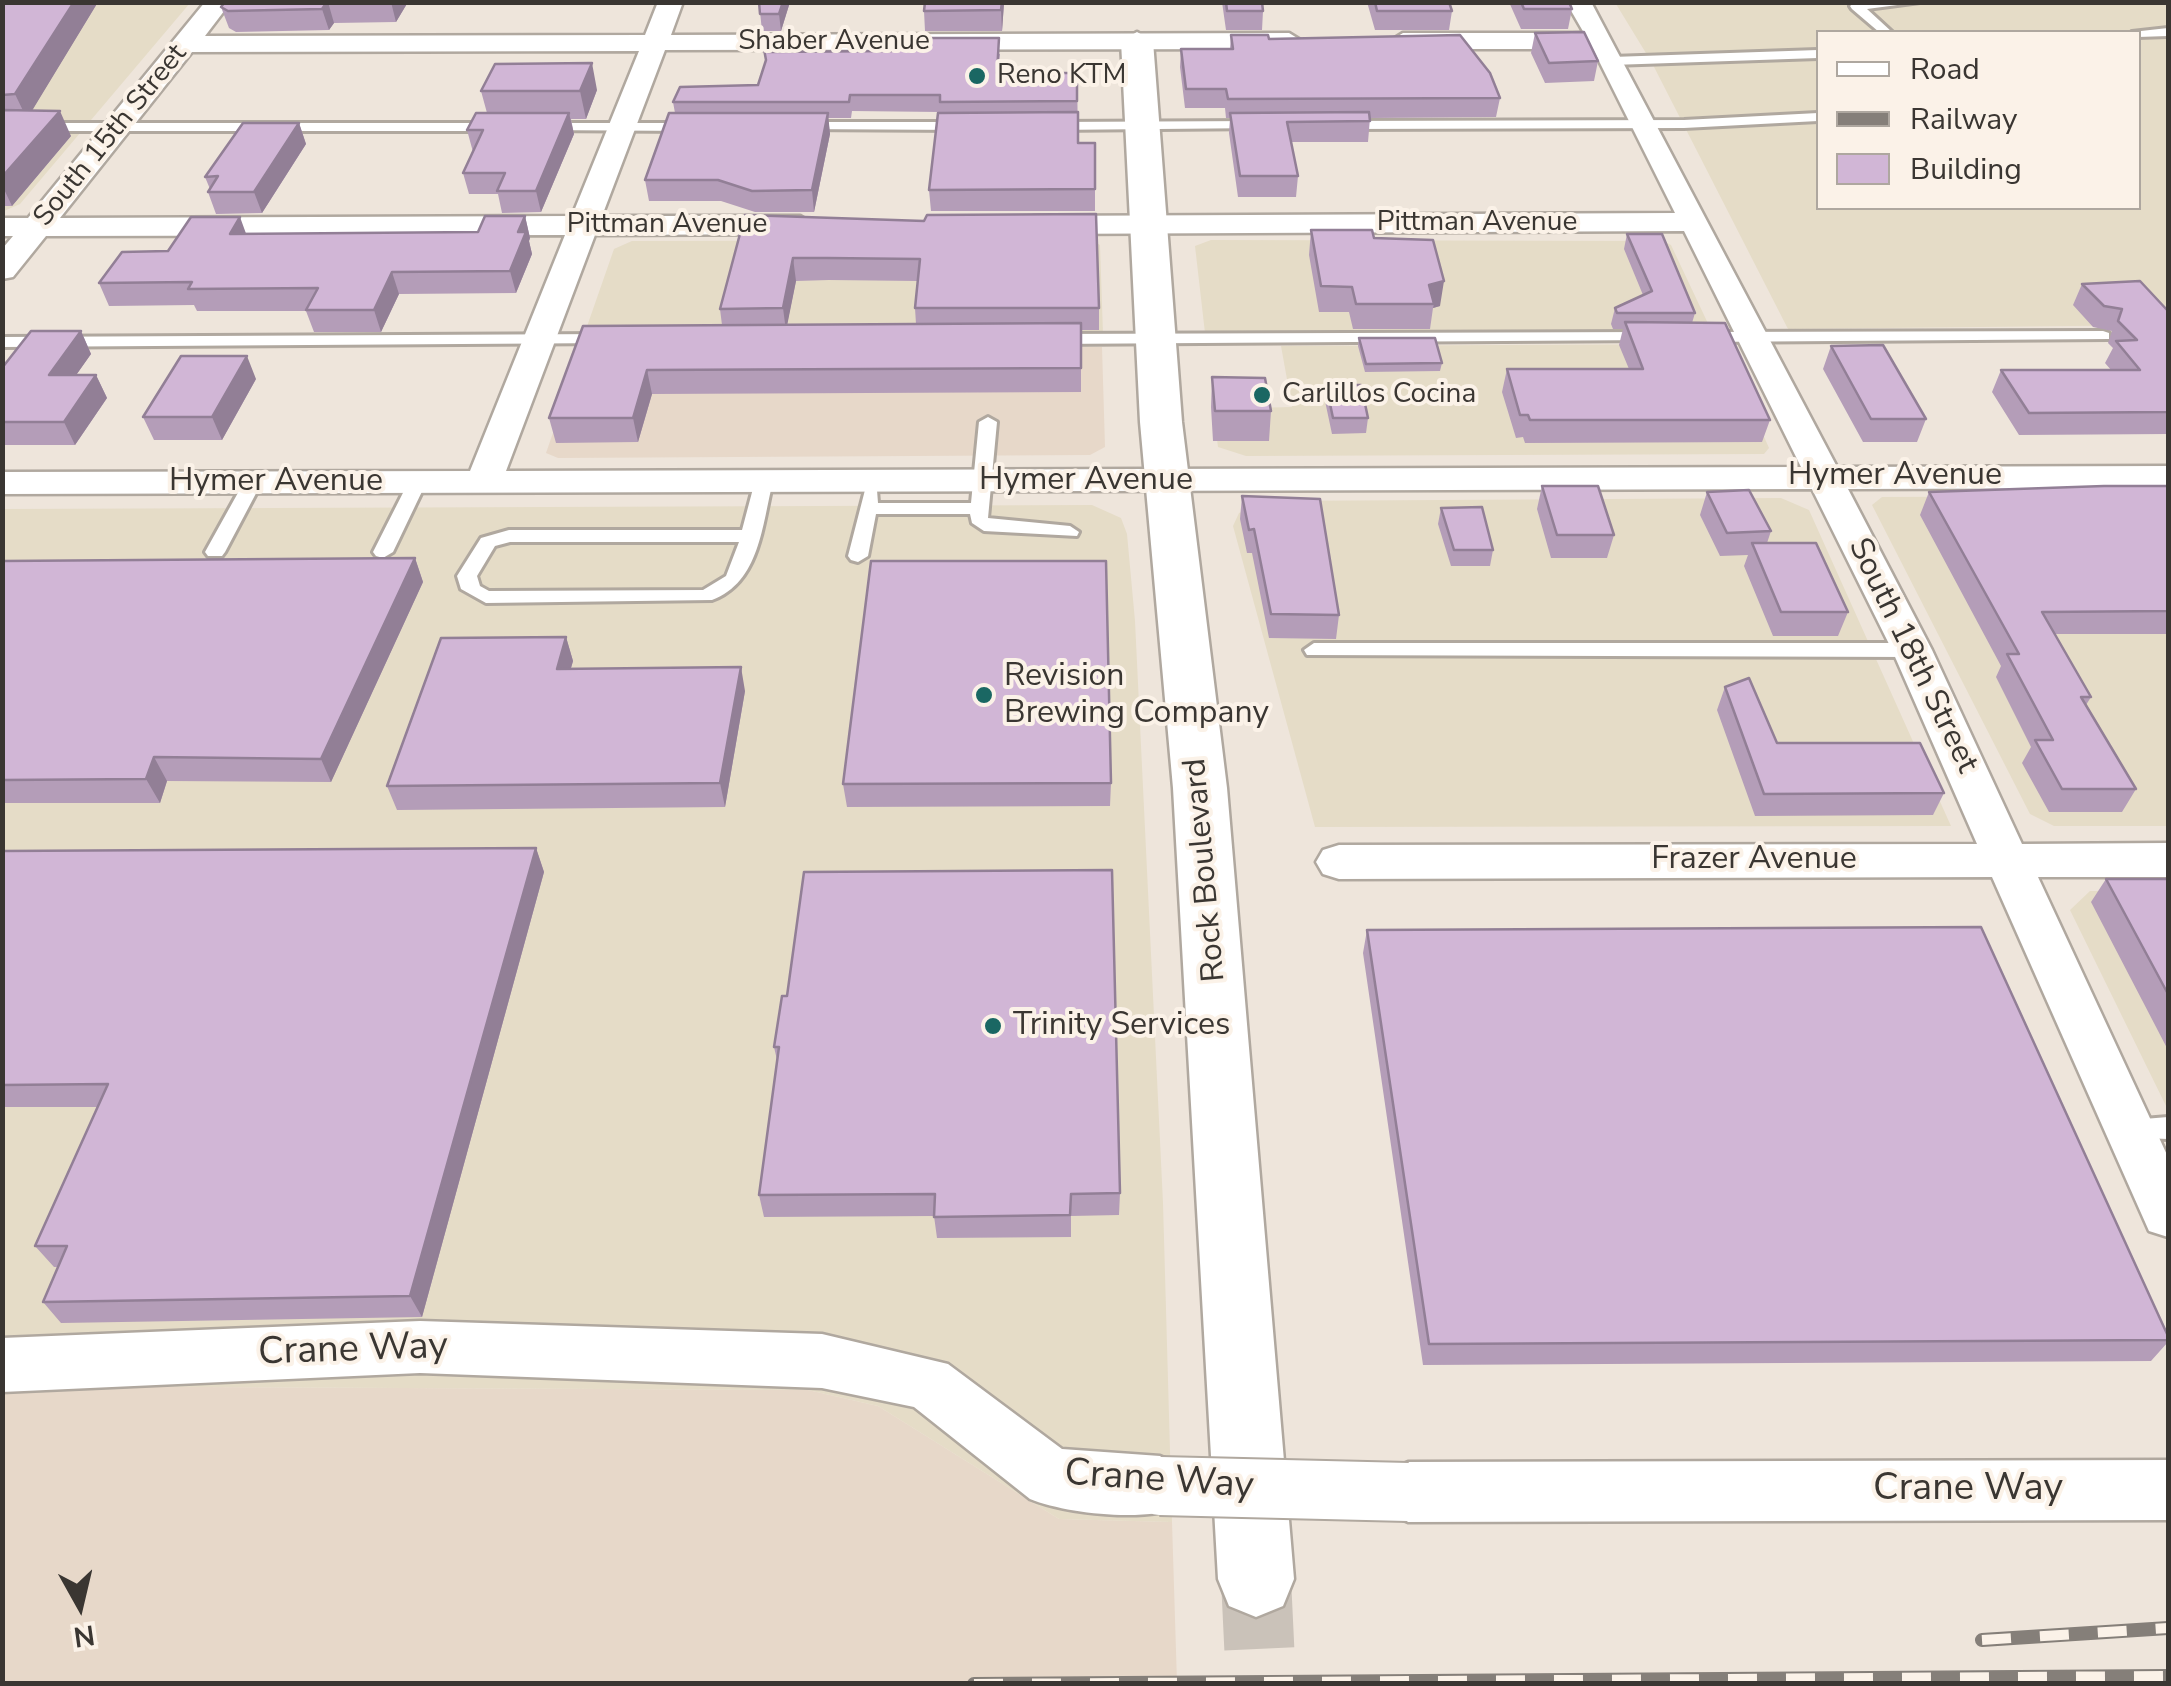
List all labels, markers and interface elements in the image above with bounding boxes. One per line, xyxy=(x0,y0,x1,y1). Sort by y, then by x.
street label: Shaber Avenue xyxy=(738,25,930,59)
legend xyxy=(1816,30,2141,210)
street label: South 15th Street xyxy=(27,38,195,234)
text: Road xyxy=(1910,49,1980,90)
place label: Reno KTM xyxy=(997,59,1126,93)
marker: Reno KTM xyxy=(966,65,988,87)
text: Railway xyxy=(1910,99,2018,140)
text: Building xyxy=(1910,149,2022,190)
street label: Pittman Avenue xyxy=(1377,206,1577,240)
street label: Pittman Avenue xyxy=(567,208,767,242)
place label: Carlillos Cocina xyxy=(1282,378,1476,412)
marker: Carlillos Cocina xyxy=(1251,384,1273,406)
street label: Hymer Avenue xyxy=(1788,457,2002,495)
street label: Hymer Avenue xyxy=(979,462,1193,500)
street label: Hymer Avenue xyxy=(169,463,383,501)
street label: South 18th Street xyxy=(1839,532,1985,780)
place label: Revision Brewing Company xyxy=(1004,658,1269,733)
marker: Revision Brewing Company xyxy=(973,684,995,706)
street label: Rock Boulevard xyxy=(1177,757,1235,983)
street label: Frazer Avenue xyxy=(1651,841,1857,879)
place label: Trinity Services xyxy=(1013,1007,1230,1045)
marker: Trinity Services xyxy=(982,1015,1004,1037)
street label: Crane Way xyxy=(257,1325,449,1377)
street label: Crane Way xyxy=(1063,1452,1255,1510)
street label: Crane Way xyxy=(1873,1467,2063,1513)
north arrow xyxy=(30,1556,130,1656)
text: N xyxy=(71,1615,97,1656)

